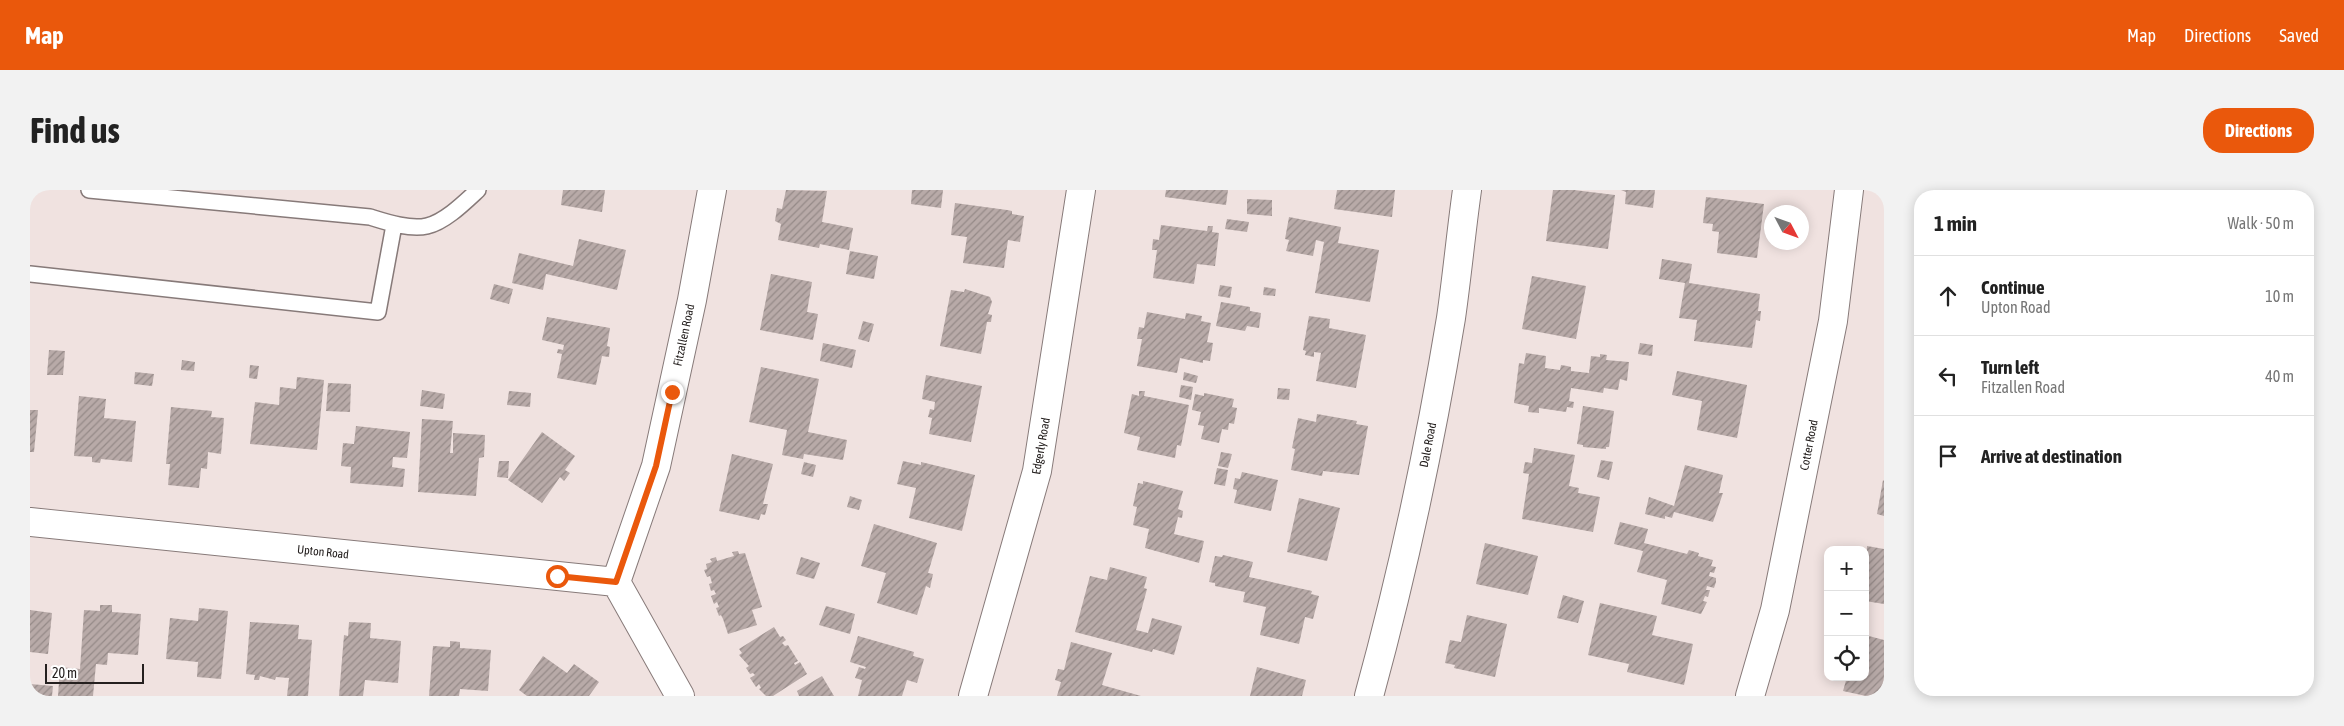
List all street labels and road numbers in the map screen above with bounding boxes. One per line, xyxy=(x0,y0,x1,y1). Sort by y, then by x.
street label: Fitzallen Road xyxy=(671,303,697,367)
street label: Edgerly Road xyxy=(1029,417,1053,475)
street label: Cotter Road xyxy=(1797,418,1821,472)
street label: Dale Road xyxy=(1417,421,1439,469)
street label: Upton Road xyxy=(296,542,350,562)

